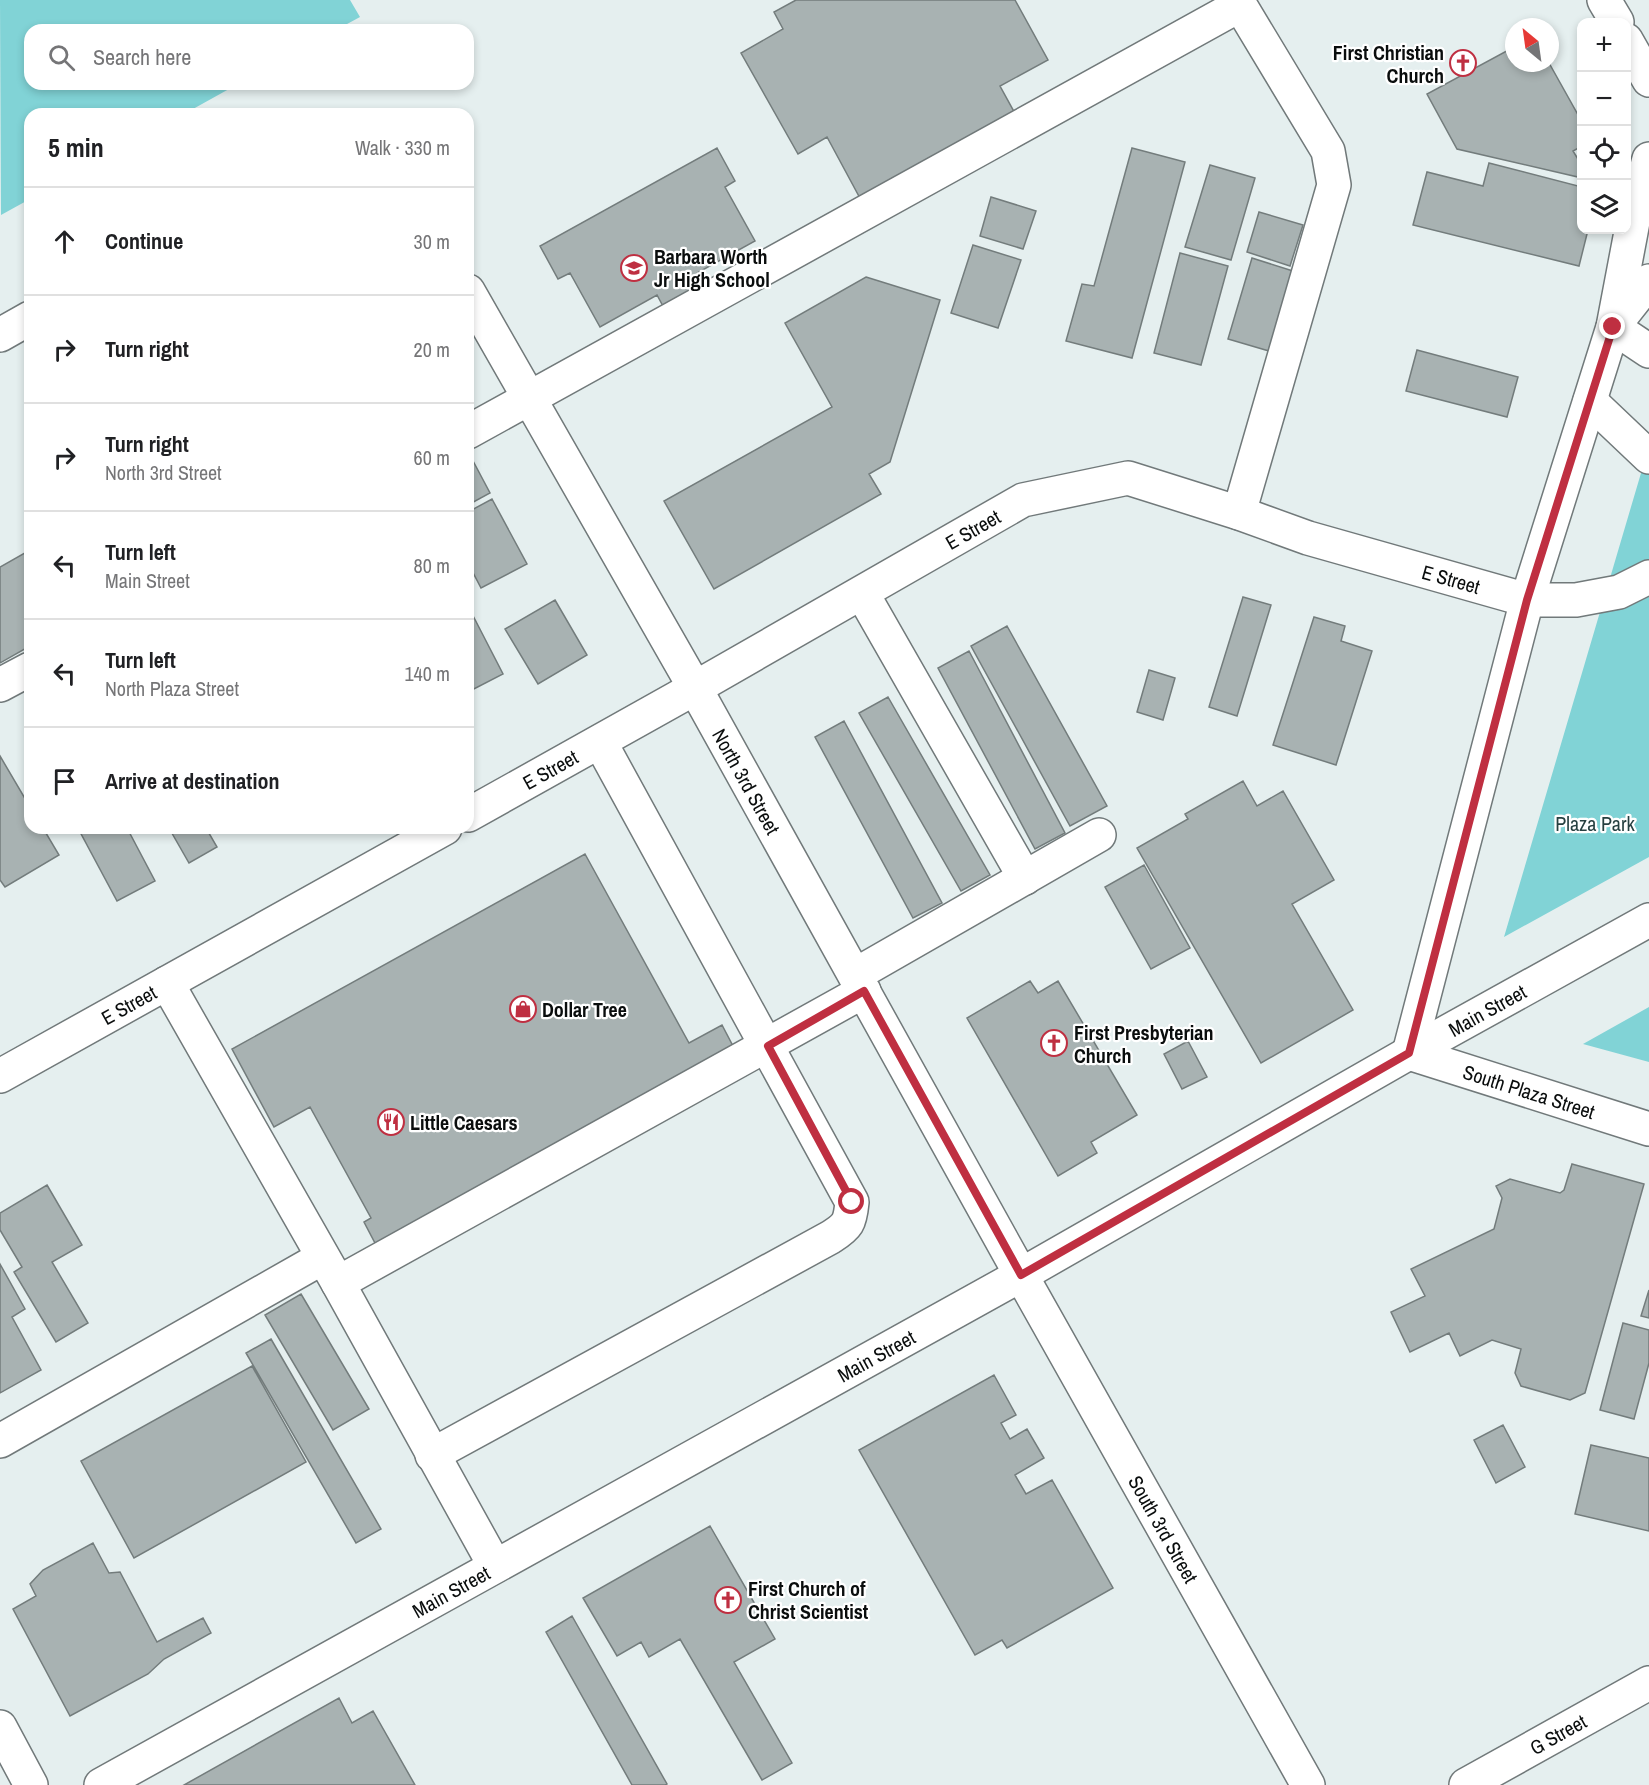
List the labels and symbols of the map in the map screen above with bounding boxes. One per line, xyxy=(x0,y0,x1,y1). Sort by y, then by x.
north arrow xyxy=(1505,18,1559,72)
place label: First Christian Church xyxy=(1333,39,1444,89)
church icon: First Christian Church xyxy=(1448,48,1478,78)
place label: Barbara Worth Jr High School xyxy=(654,243,770,293)
school or university icon: Barbara Worth Jr High School xyxy=(619,253,649,283)
route end xyxy=(1599,313,1625,339)
street label: E Street xyxy=(940,502,1005,555)
street label: E Street xyxy=(1419,557,1484,600)
street label: North 3rd Street xyxy=(707,724,787,839)
street label: E Street xyxy=(518,743,583,795)
park label: Plaza Park xyxy=(1555,810,1635,837)
street label: Main Street xyxy=(1443,977,1531,1042)
street label: E Street xyxy=(96,978,161,1031)
shop icon: Dollar Tree xyxy=(508,994,538,1024)
place label: Dollar Tree xyxy=(542,996,627,1023)
place label: First Presbyterian Church xyxy=(1074,1019,1213,1069)
church icon: First Presbyterian Church xyxy=(1039,1028,1069,1058)
street label: South Plaza Street xyxy=(1460,1058,1599,1125)
restaurant icon: Little Caesars xyxy=(376,1107,406,1137)
place label: Little Caesars xyxy=(410,1109,518,1136)
route start xyxy=(838,1188,864,1214)
street label: Main Street xyxy=(832,1323,920,1388)
street label: South 3rd Street xyxy=(1123,1470,1205,1588)
street label: Main Street xyxy=(407,1558,495,1623)
place label: First Church of Christ Scientist xyxy=(748,1575,869,1625)
church icon: First Church of Christ Scientist xyxy=(713,1585,743,1615)
street label: G Street xyxy=(1524,1707,1591,1761)

